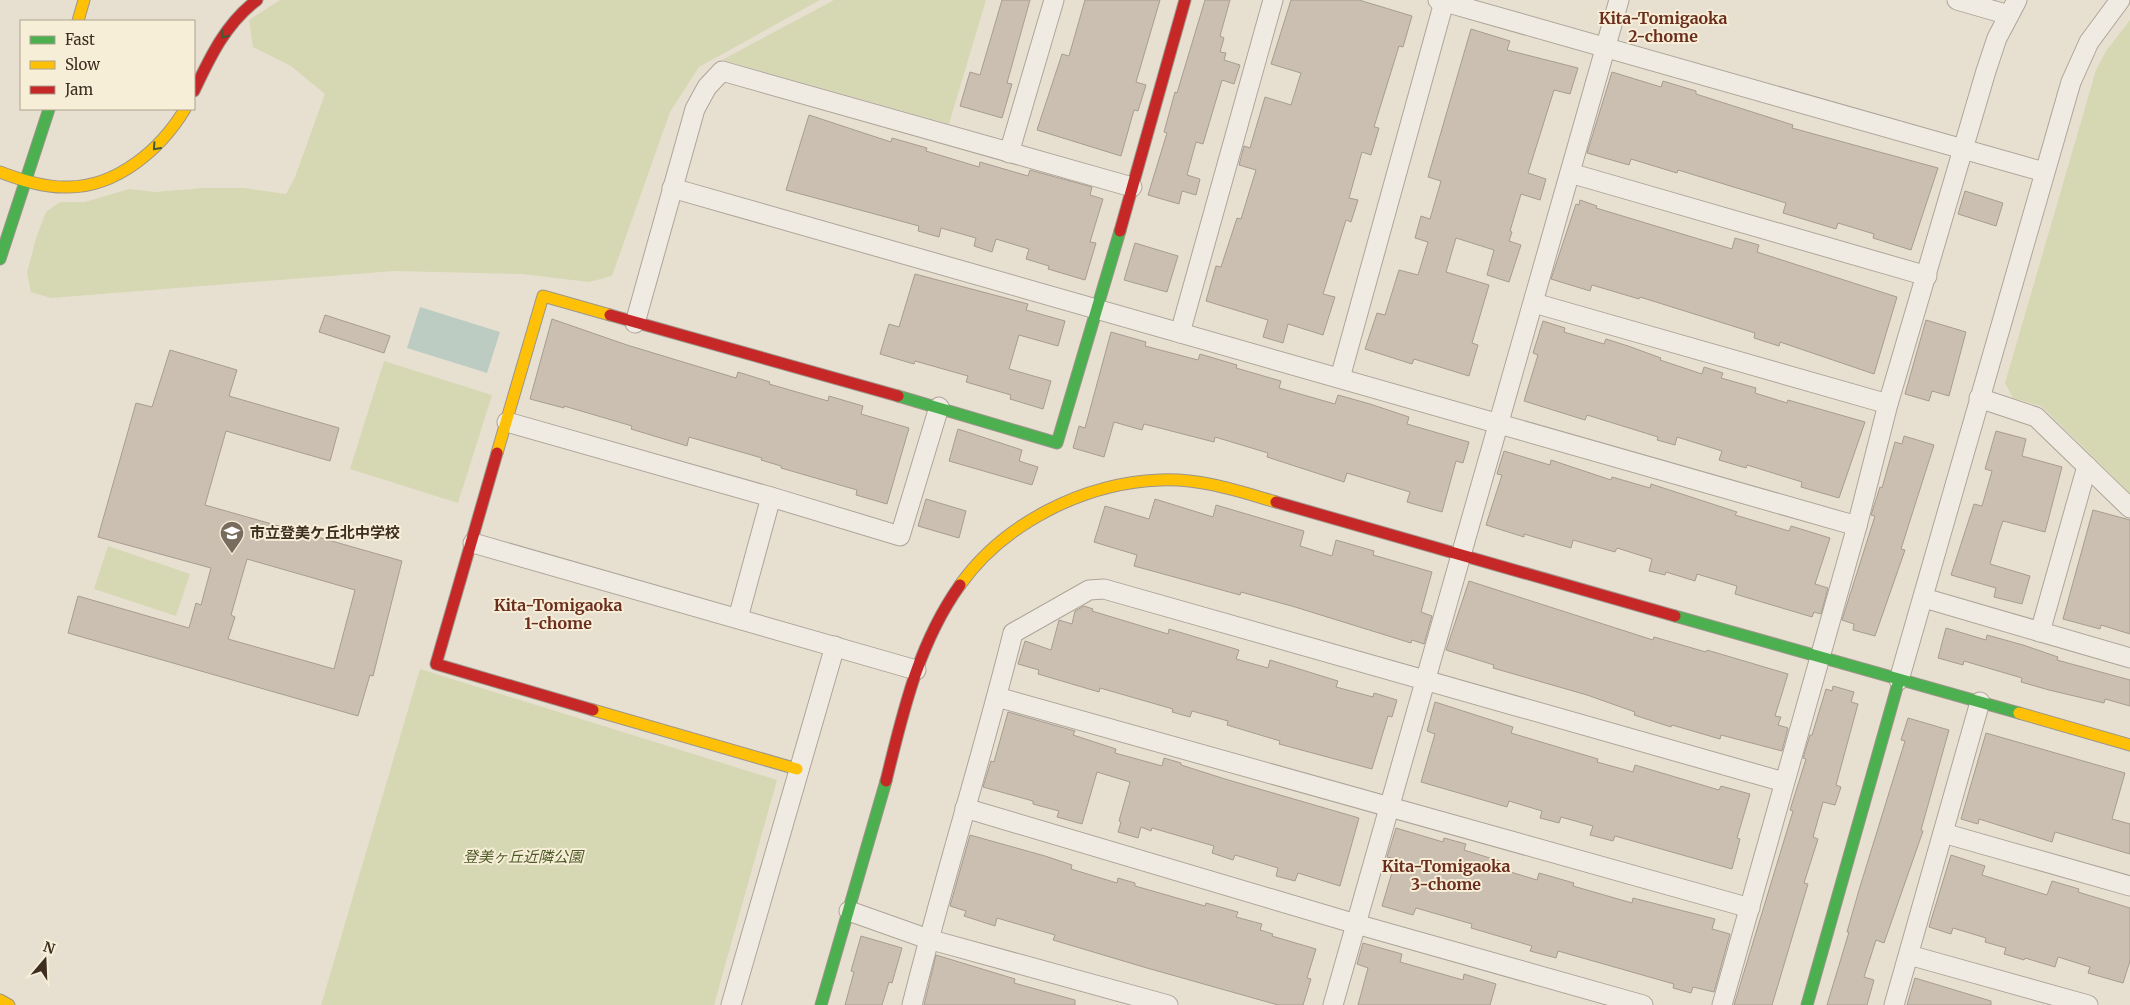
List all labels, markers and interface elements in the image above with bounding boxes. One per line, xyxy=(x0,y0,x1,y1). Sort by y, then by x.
district label: Kita-Tomigaoka 2-chome xyxy=(1599,8,1727,46)
legend xyxy=(20,20,195,110)
one-way arrow xyxy=(222,29,230,38)
text: Fast xyxy=(65,30,95,49)
text: Slow xyxy=(65,55,100,74)
text: Jam xyxy=(64,80,93,99)
one-way arrow xyxy=(153,142,162,151)
school or university icon: 市立登美ケ丘北中学校 xyxy=(219,520,245,554)
place label: 市立登美ケ丘北中学校 xyxy=(250,523,400,542)
district label: Kita-Tomigaoka 1-chome xyxy=(494,595,622,633)
park label: 登美ヶ丘近隣公園 xyxy=(463,847,585,866)
district label: Kita-Tomigaoka 3-chome xyxy=(1382,856,1510,894)
north arrow xyxy=(20,935,70,985)
text: N xyxy=(41,937,57,958)

